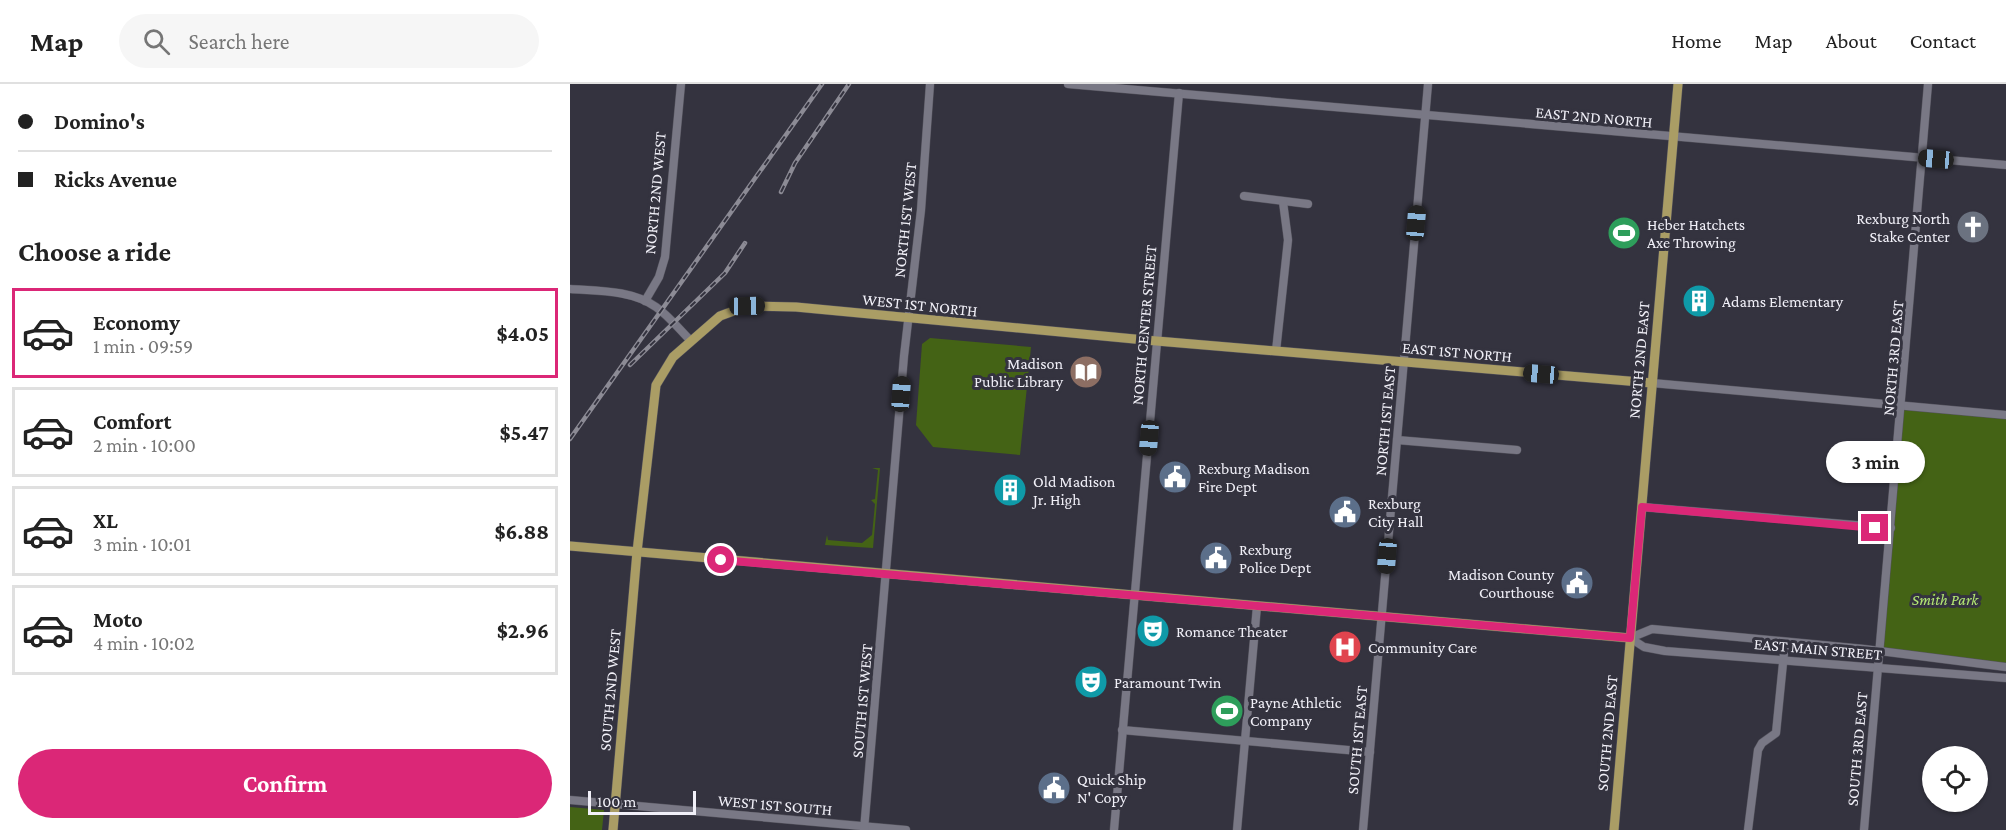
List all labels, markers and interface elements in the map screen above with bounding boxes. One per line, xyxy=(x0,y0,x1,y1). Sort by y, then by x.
search box xyxy=(119,14,539,68)
icon: search xyxy=(140,25,173,58)
text: Map xyxy=(30,26,83,57)
text: Search here xyxy=(188,29,289,54)
text: Home xyxy=(1671,29,1721,53)
text: Map xyxy=(1754,29,1793,53)
text: About xyxy=(1826,29,1877,53)
text: Contact xyxy=(1910,29,1976,53)
street label: EAST 2ND NORTH xyxy=(1535,103,1653,131)
text: Domino's xyxy=(54,109,145,134)
street label: NORTH 2ND WEST xyxy=(641,131,669,255)
car xyxy=(1917,148,1955,170)
street label: NORTH 1ST WEST xyxy=(890,161,920,279)
text: Ricks Avenue xyxy=(54,167,177,192)
car xyxy=(1405,204,1427,242)
church icon: Rexburg North Stake Center xyxy=(1955,209,1991,245)
place label: Rexburg North Stake Center xyxy=(1856,210,1950,245)
sports icon: Heber Hatchets Axe Throwing xyxy=(1606,215,1642,251)
place label: Heber Hatchets Axe Throwing xyxy=(1647,216,1745,252)
text: Choose a ride xyxy=(18,237,171,267)
street label: NORTH CENTER STREET xyxy=(1129,244,1160,406)
building icon: Adams Elementary xyxy=(1681,283,1717,319)
street label: WEST 1ST NORTH xyxy=(861,290,979,320)
place label: Adams Elementary xyxy=(1722,293,1844,311)
car xyxy=(729,297,765,315)
street label: NORTH 3RD EAST xyxy=(1879,299,1907,416)
street label: NORTH 2ND EAST xyxy=(1625,300,1653,419)
icon: car xyxy=(21,306,75,360)
text: Economy xyxy=(93,310,180,335)
text: $4.05 xyxy=(496,321,549,346)
text: 1 min · 09:59 xyxy=(93,335,193,357)
street label: EAST 1ST NORTH xyxy=(1401,339,1513,365)
library icon: Madison Public Library xyxy=(1068,354,1104,390)
place label: Madison Public Library xyxy=(974,355,1064,391)
car xyxy=(1522,363,1560,385)
street label: NORTH 1ST EAST xyxy=(1372,365,1398,477)
car xyxy=(891,375,911,413)
icon: car xyxy=(21,405,75,459)
text: Comfort xyxy=(93,409,171,434)
car xyxy=(1138,419,1160,457)
text: $5.47 xyxy=(500,420,549,445)
text: 2 min · 10:00 xyxy=(93,434,196,456)
callout: 3 min xyxy=(1826,441,1924,483)
text: 3 min xyxy=(1852,451,1899,473)
public building icon: Rexburg Madison Fire Dept xyxy=(1157,459,1193,495)
place label: Rexburg Madison Fire Dept xyxy=(1198,460,1310,496)
building icon: Old Madison Jr. High xyxy=(992,472,1028,508)
place label: Old Madison Jr. High xyxy=(1031,473,1116,509)
public building icon: Rexburg City Hall xyxy=(1327,494,1363,530)
place label: Rexburg City Hall xyxy=(1368,495,1424,531)
icon: car xyxy=(21,504,75,558)
text: XL xyxy=(93,508,118,533)
route end xyxy=(1861,514,1888,541)
text: $6.88 xyxy=(494,519,549,544)
text: 3 min · 10:01 xyxy=(93,533,191,555)
car xyxy=(1376,537,1398,575)
public building icon: Rexburg Police Dept xyxy=(1198,540,1234,576)
place label: Rexburg Police Dept xyxy=(1239,541,1312,577)
route start xyxy=(707,546,734,573)
public building icon: Madison County Courthouse xyxy=(1559,565,1595,601)
place label: Madison County Courthouse xyxy=(1448,566,1555,601)
park label: Smith Park xyxy=(1912,591,1979,608)
icon: car xyxy=(21,603,75,657)
text: Moto xyxy=(93,607,143,632)
theatre icon: Romance Theater xyxy=(1135,613,1171,649)
text: $2.96 xyxy=(497,618,549,643)
place label: Romance Theater xyxy=(1176,623,1288,640)
street label: SOUTH 2ND WEST xyxy=(596,628,624,752)
hospital icon: Community Care xyxy=(1327,629,1363,665)
text: 4 min · 10:02 xyxy=(93,632,194,654)
street label: EAST MAIN STREET xyxy=(1753,635,1883,663)
place label: Community Care xyxy=(1368,639,1477,657)
street label: SOUTH 1ST WEST xyxy=(849,643,875,759)
theatre icon: Paramount Twin xyxy=(1073,664,1109,700)
place label: Paramount Twin xyxy=(1114,674,1222,691)
street label: SOUTH 2ND EAST xyxy=(1593,674,1621,792)
street label: SOUTH 1ST EAST xyxy=(1344,685,1370,795)
street label: SOUTH 3RD EAST xyxy=(1844,691,1870,807)
sports icon: Payne Athletic Company xyxy=(1209,693,1245,729)
place label: Payne Athletic Company xyxy=(1250,694,1342,730)
map controls xyxy=(1922,746,1988,812)
button: locate xyxy=(1922,746,1988,812)
button: Confirm xyxy=(18,749,552,818)
public building icon: Quick Ship N' Copy xyxy=(1036,770,1072,806)
place label: Quick Ship N' Copy xyxy=(1077,771,1146,807)
scale bar xyxy=(588,788,696,816)
street label: WEST 1ST SOUTH xyxy=(717,792,833,818)
text: 100 m xyxy=(597,793,636,810)

